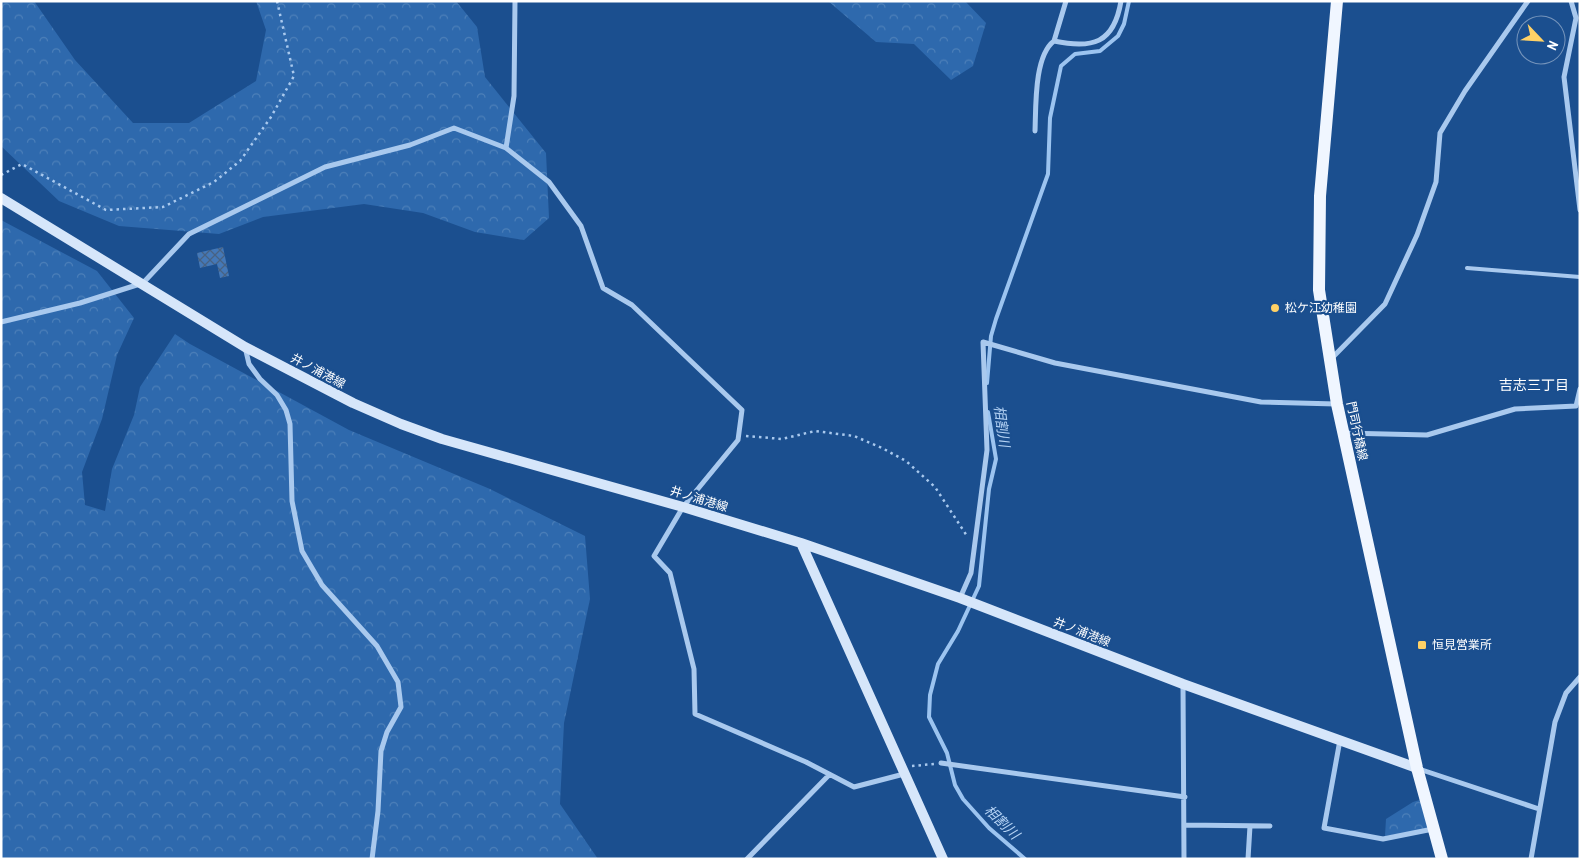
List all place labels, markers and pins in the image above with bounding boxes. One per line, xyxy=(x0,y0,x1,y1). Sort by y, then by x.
place label: 松ケ江幼稚園 xyxy=(1285,300,1357,316)
marker: 松ケ江幼稚園 xyxy=(1269,302,1281,314)
place label: 恒見営業所 xyxy=(1432,637,1492,653)
marker: 恒見営業所 xyxy=(1416,639,1428,651)

